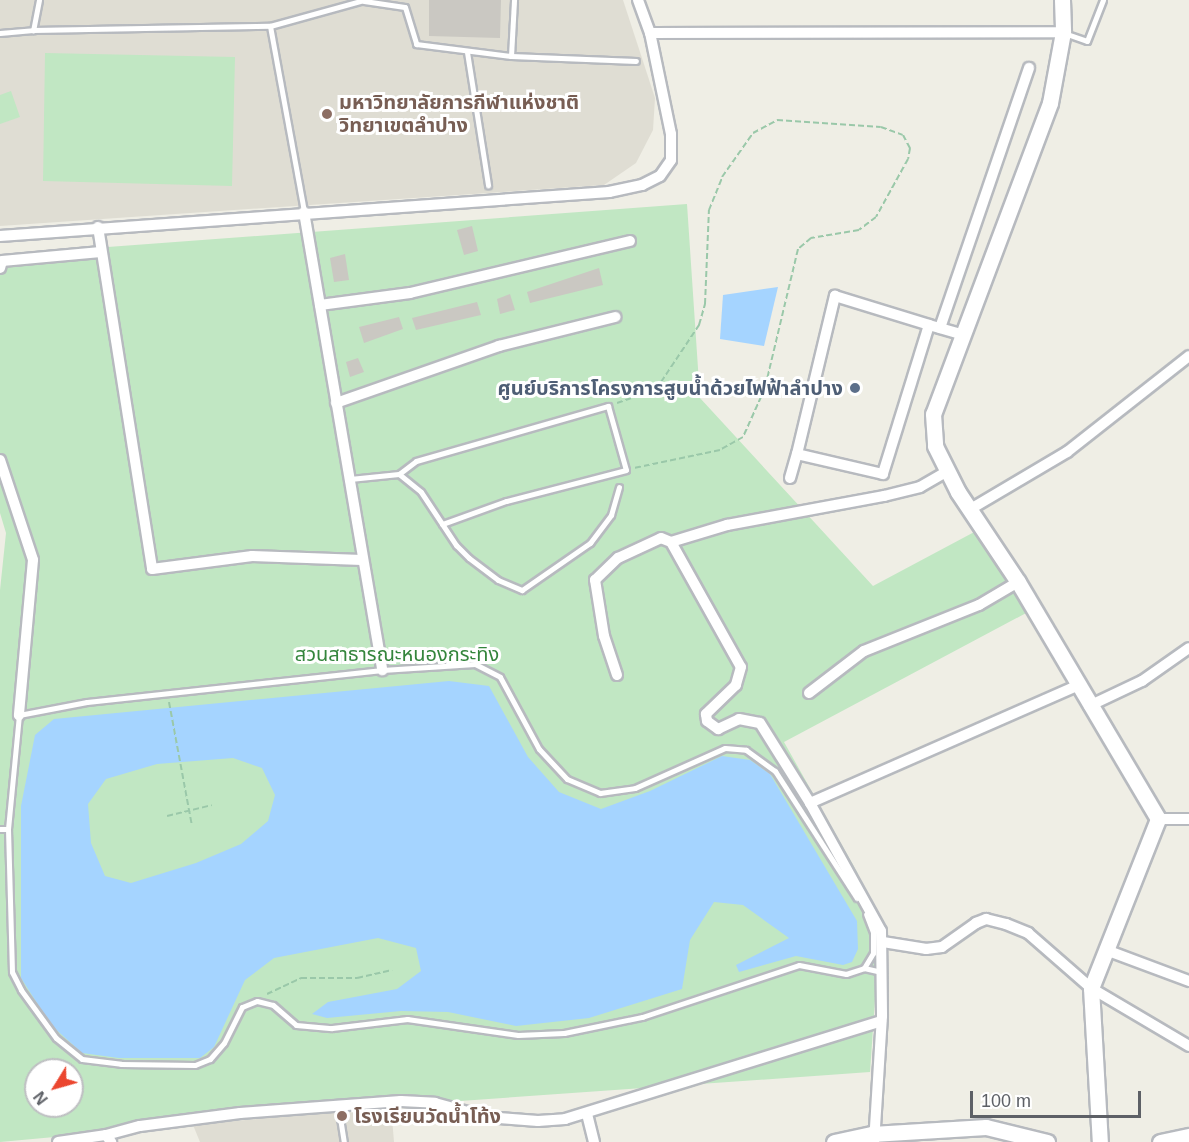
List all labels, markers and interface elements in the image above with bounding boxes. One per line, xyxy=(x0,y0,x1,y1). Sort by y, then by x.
place label: มหาวิทยาลัยการกีฬาแห่งชาติ วิทยาเขตลำปาง xyxy=(339,90,579,137)
marker: มหาวิทยาลัยการกีฬาแห่งชาติ วิทยาเขตลำปาง xyxy=(320,107,334,121)
place label: ศูนย์บริการโครงการสูบน้ำด้วยไฟฟ้าลําปาง xyxy=(498,376,843,400)
marker: ศูนย์บริการโครงการสูบน้ำด้วยไฟฟ้าลําปาง xyxy=(848,381,862,395)
park label: สวนสาธารณะหนองกระทิง xyxy=(295,642,499,666)
north arrow xyxy=(24,1058,84,1118)
scale bar xyxy=(973,1079,1144,1117)
text: N xyxy=(31,1088,51,1108)
text: 100 m xyxy=(981,1091,1031,1111)
place label: โรงเรียนวัดน้ำโท้ง xyxy=(354,1104,501,1128)
marker: โรงเรียนวัดน้ำโท้ง xyxy=(335,1109,349,1123)

